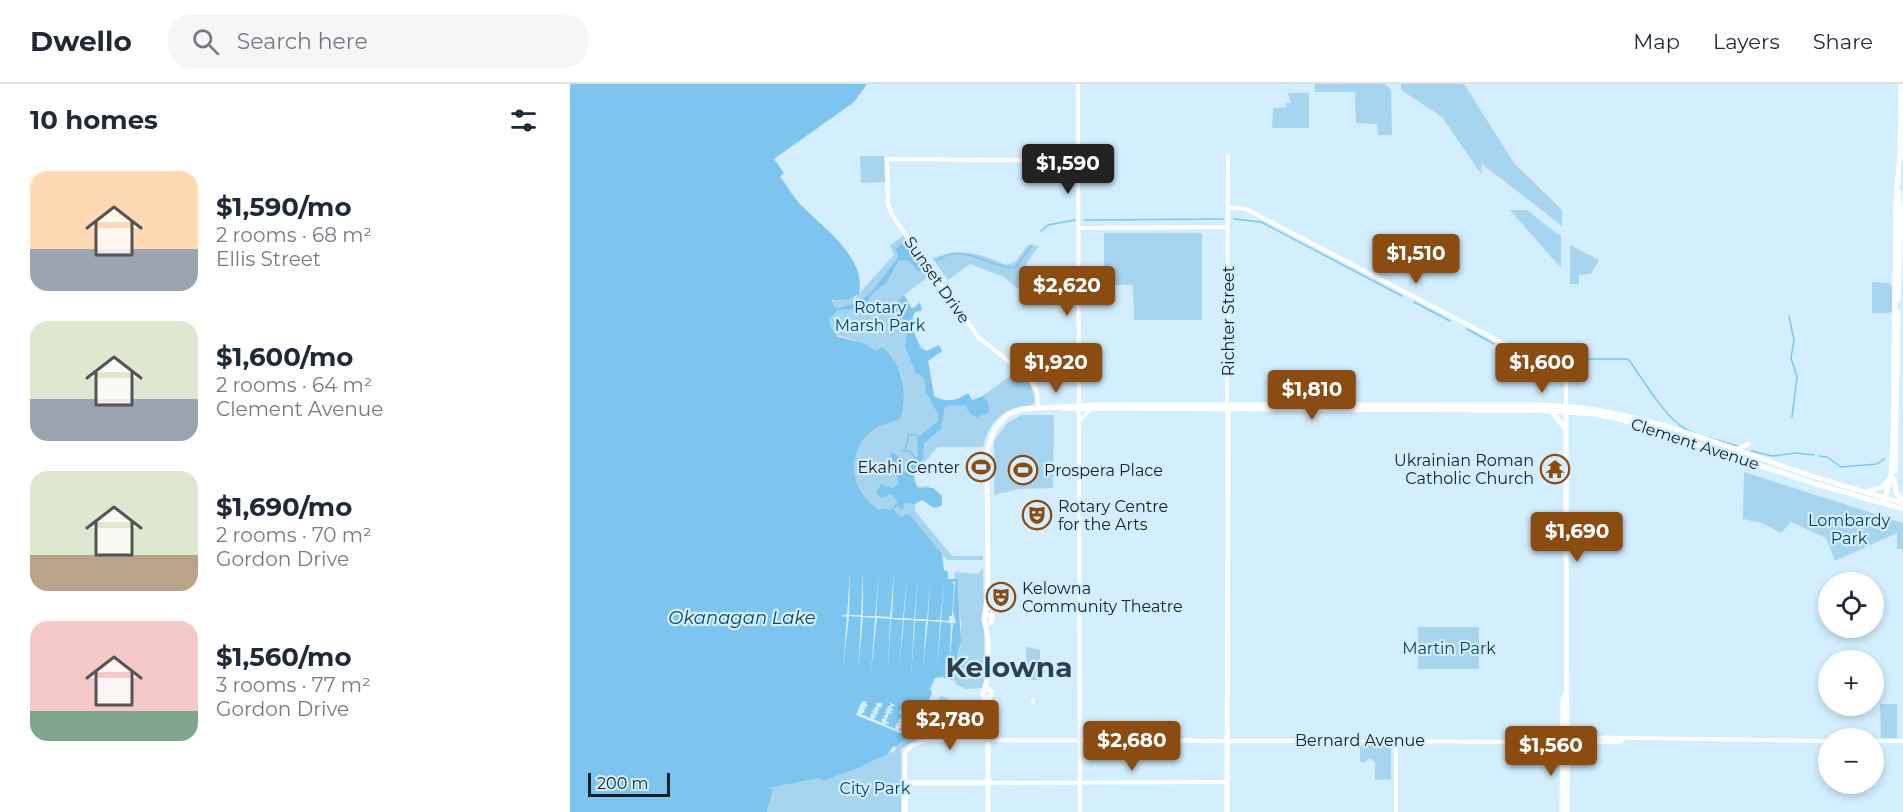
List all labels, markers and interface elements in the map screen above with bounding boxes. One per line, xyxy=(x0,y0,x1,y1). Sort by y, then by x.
search box xyxy=(168,14,588,68)
text: Dwello xyxy=(30,24,132,58)
icon: search xyxy=(189,25,222,58)
text: Search here xyxy=(237,28,368,55)
text: Map xyxy=(1633,29,1680,54)
text: Layers xyxy=(1713,29,1780,54)
text: Share xyxy=(1813,29,1873,54)
text: 10 homes xyxy=(30,104,158,136)
icon: filters xyxy=(507,104,540,137)
pin: $1,590 xyxy=(1019,144,1117,195)
text: $1,590 xyxy=(1036,151,1100,175)
text: $1,590/mo xyxy=(216,191,351,223)
icon: home xyxy=(78,195,150,267)
text: 2 rooms · 68 m² xyxy=(216,223,372,247)
street label: Sunset Drive xyxy=(900,233,974,327)
pin: $1,510 xyxy=(1367,234,1465,285)
text: $1,510 xyxy=(1387,241,1445,265)
text: Ellis Street xyxy=(216,247,321,271)
street label: Richter Street xyxy=(1219,265,1238,376)
pin: $2,620 xyxy=(1018,266,1116,317)
text: $2,620 xyxy=(1033,273,1101,297)
park label: Rotary Marsh Park xyxy=(835,298,926,335)
text: $1,600/mo xyxy=(216,341,353,373)
pin: $1,920 xyxy=(1007,343,1105,394)
pin: $1,600 xyxy=(1493,343,1591,394)
icon: home xyxy=(78,345,150,417)
text: $1,920 xyxy=(1024,350,1088,374)
text: $1,600 xyxy=(1509,350,1575,374)
pin: $1,810 xyxy=(1263,370,1361,421)
text: 2 rooms · 64 m² xyxy=(216,373,372,397)
text: $1,810 xyxy=(1282,377,1342,401)
text: Clement Avenue xyxy=(216,397,383,421)
street label: Clement Avenue xyxy=(1628,414,1762,474)
sports icon: Ekahi Center xyxy=(965,451,997,483)
place label: Ukrainian Roman Catholic Church xyxy=(1394,451,1534,488)
temple icon: Ukrainian Roman Catholic Church xyxy=(1539,453,1571,485)
sports icon: Prospera Place xyxy=(1007,454,1039,486)
place label: Ekahi Center xyxy=(857,458,960,477)
place label: Prospera Place xyxy=(1044,461,1163,480)
text: $1,690/mo xyxy=(216,491,352,523)
icon: home xyxy=(78,495,150,567)
place label: Rotary Centre for the Arts xyxy=(1058,497,1168,534)
theatre icon: Rotary Centre for the Arts xyxy=(1021,499,1053,531)
park label: Lombardy Park xyxy=(1808,511,1890,548)
pin: $1,690 xyxy=(1528,512,1626,563)
text: $1,690 xyxy=(1545,519,1609,543)
text: 2 rooms · 70 m² xyxy=(216,523,372,547)
text: Gordon Drive xyxy=(216,547,349,571)
map controls xyxy=(1818,572,1884,794)
button: locate xyxy=(1818,572,1884,638)
place label: Kelowna Community Theatre xyxy=(1022,579,1183,616)
theatre icon: Kelowna Community Theatre xyxy=(985,581,1017,613)
water label: Okanagan Lake xyxy=(668,607,816,629)
park label: Martin Park xyxy=(1402,639,1496,658)
text: $1,560/mo xyxy=(216,641,351,673)
icon: home xyxy=(78,645,150,717)
district label: Kelowna xyxy=(946,650,1073,684)
button: + xyxy=(1818,650,1884,716)
text: 3 rooms · 77 m² xyxy=(216,673,371,697)
text: Gordon Drive xyxy=(216,697,349,721)
pin: $2,780 xyxy=(901,700,999,751)
text: $2,780 xyxy=(916,707,984,731)
pin: $2,680 xyxy=(1083,721,1181,772)
pin: $1,560 xyxy=(1502,726,1600,777)
text: $2,680 xyxy=(1097,728,1167,752)
button: − xyxy=(1818,728,1884,794)
street label: Bernard Avenue xyxy=(1295,731,1425,750)
text: $1,560 xyxy=(1519,733,1583,757)
scale bar xyxy=(588,770,670,798)
text: 200 m xyxy=(597,774,648,793)
park label: City Park xyxy=(840,779,911,798)

